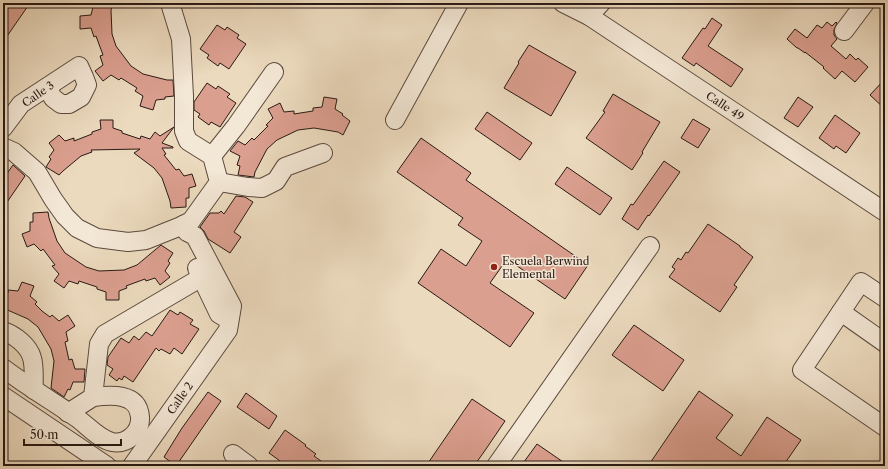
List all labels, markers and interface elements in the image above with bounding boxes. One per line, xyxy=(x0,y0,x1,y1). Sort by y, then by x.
street label: Calle 3 xyxy=(19,78,57,110)
street label: Calle 49 xyxy=(703,88,747,124)
place label: Escuela Berwind Elemental xyxy=(502,254,590,281)
marker: Escuela Berwind Elemental xyxy=(489,262,499,272)
street label: Calle 2 xyxy=(164,379,196,417)
scale bar xyxy=(24,421,121,447)
text: 50 m xyxy=(30,427,59,442)

